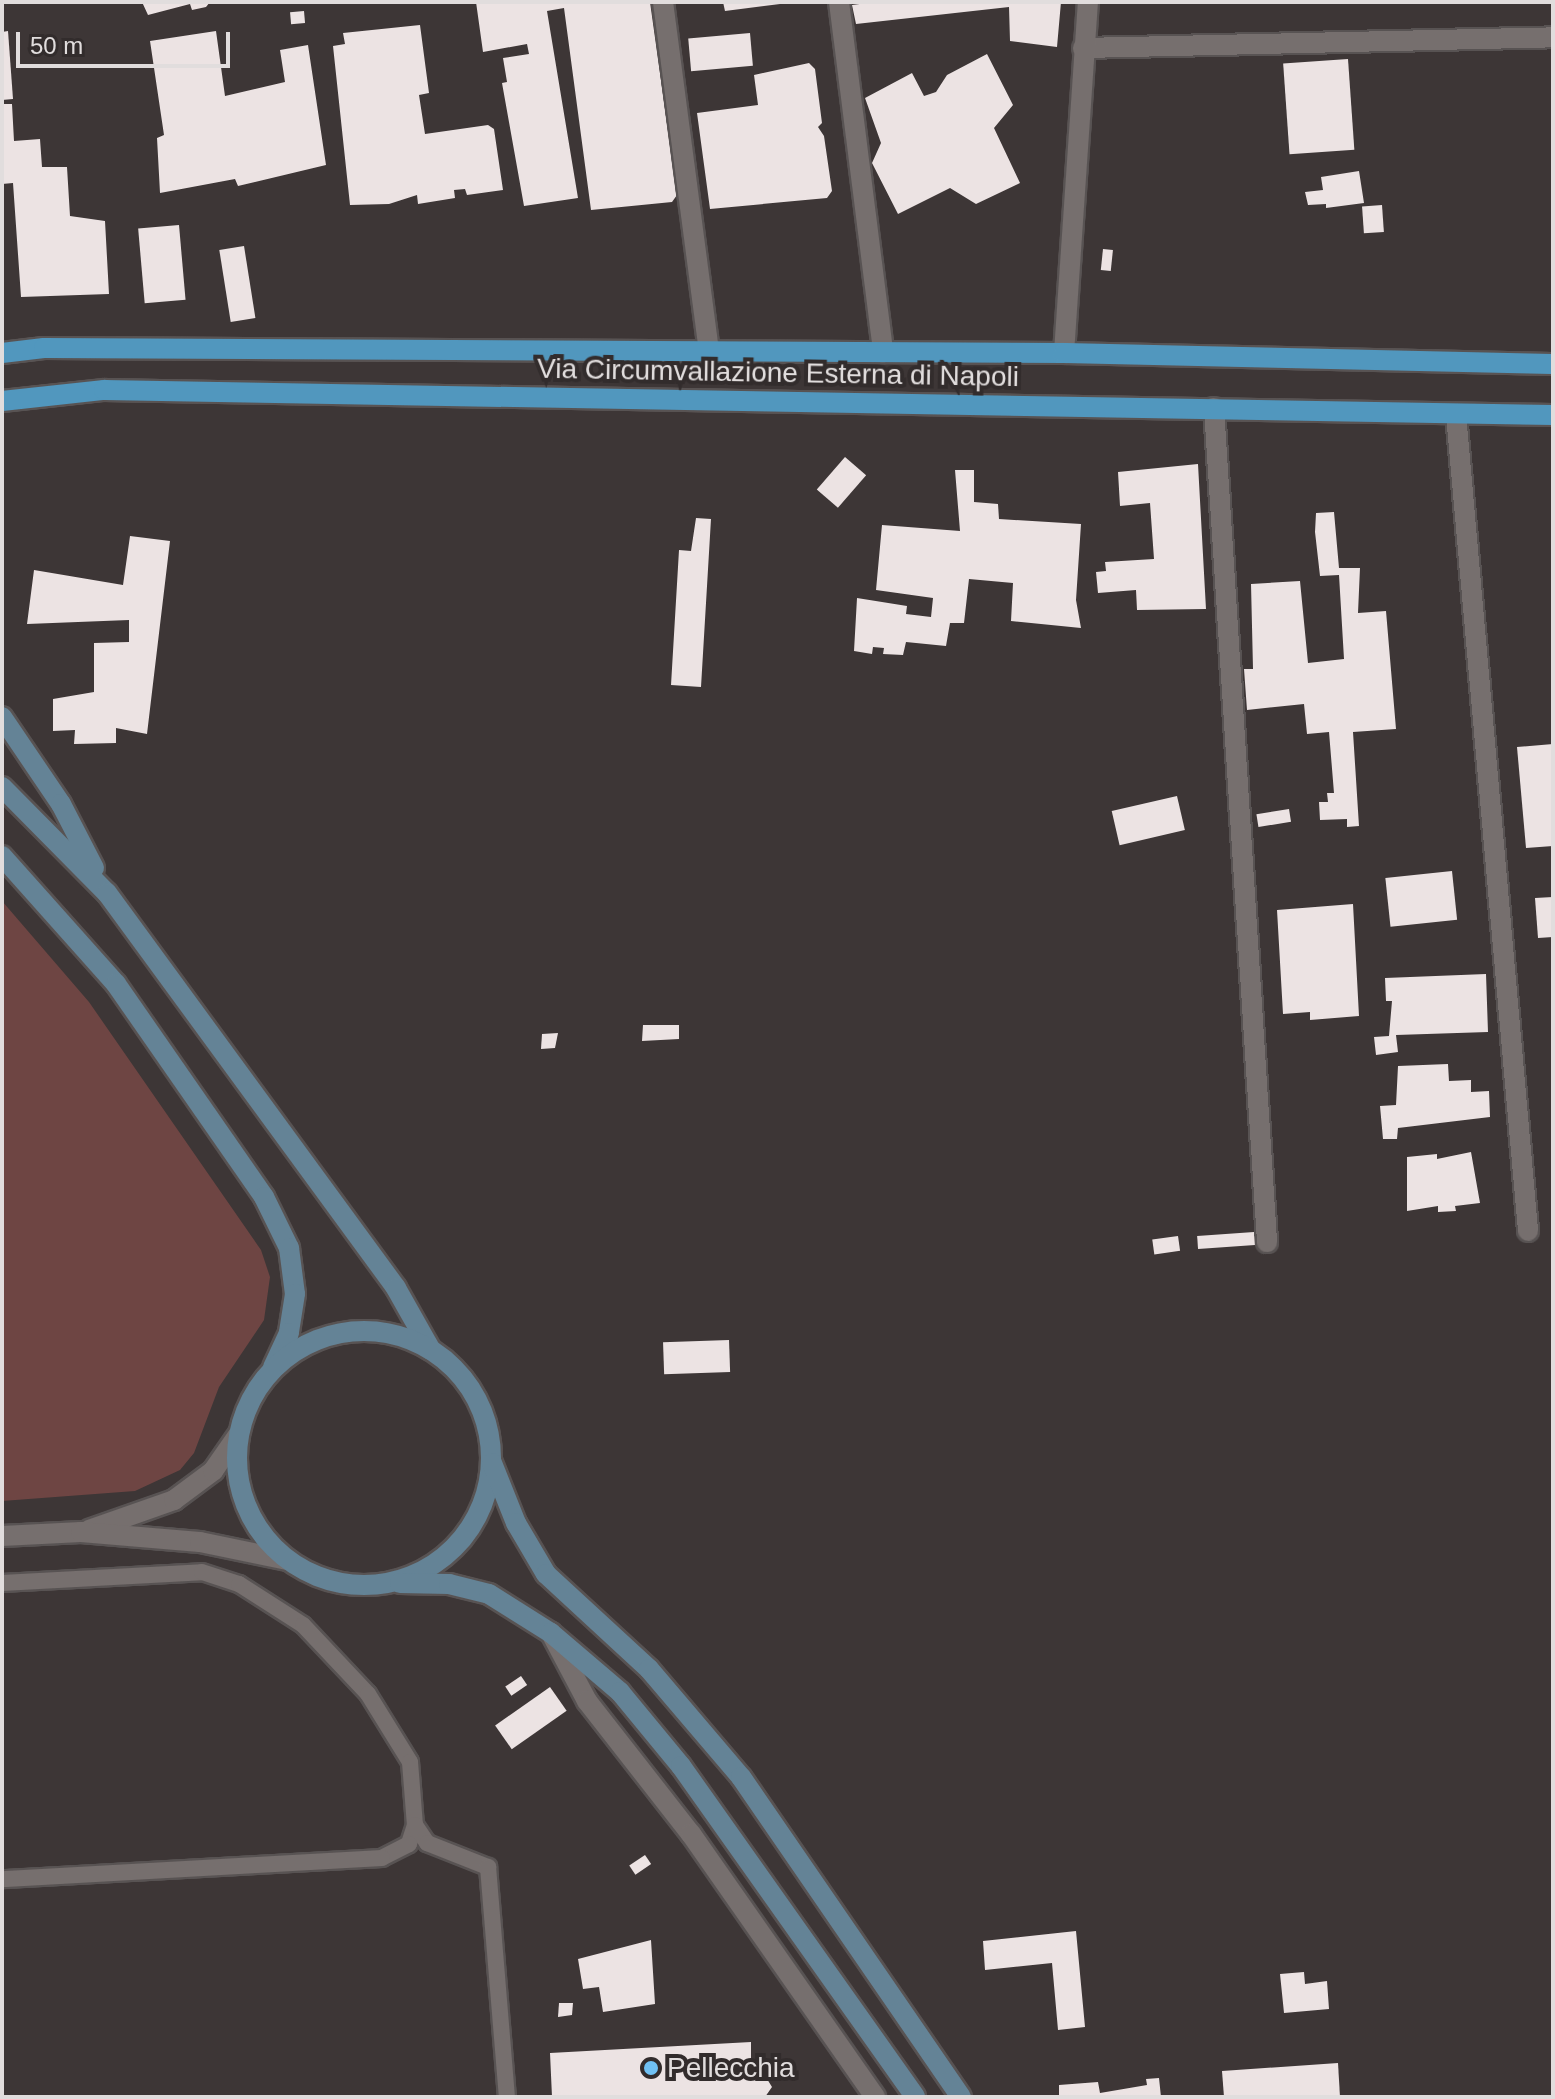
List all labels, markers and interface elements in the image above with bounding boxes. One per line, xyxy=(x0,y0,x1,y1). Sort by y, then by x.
scale bar xyxy=(20,16,234,66)
text: 50 m xyxy=(30,32,83,59)
street label: Via Circumvallazione Esterna di Napoli xyxy=(537,352,1019,394)
place label: Pellecchia xyxy=(667,2051,795,2085)
marker: Pellecchia xyxy=(642,2059,660,2077)

